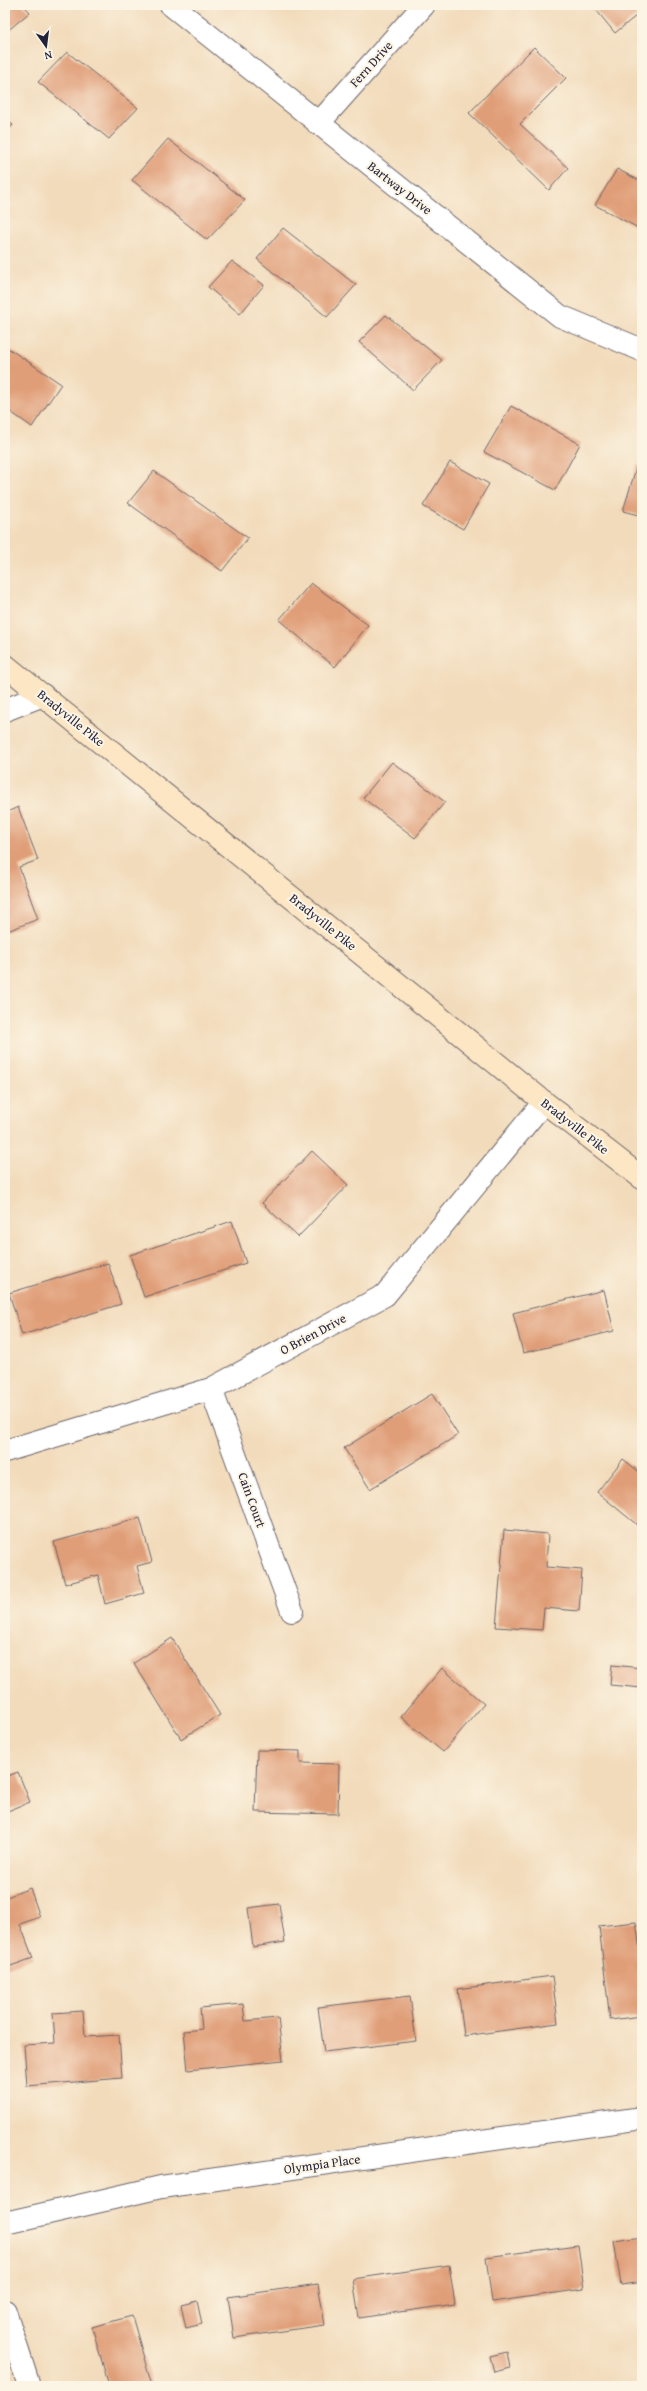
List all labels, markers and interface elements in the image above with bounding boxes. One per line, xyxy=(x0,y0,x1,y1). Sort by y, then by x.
north arrow xyxy=(26,26,66,66)
street label: Fern Drive xyxy=(345,37,397,91)
text: N xyxy=(42,47,54,65)
street label: Bartway Drive xyxy=(364,157,436,219)
street label: Bradyville Pike xyxy=(33,685,109,751)
street label: Bradyville Pike xyxy=(285,889,361,955)
street label: Bradyville Pike xyxy=(537,1093,613,1159)
street label: O Brien Drive xyxy=(276,1309,350,1359)
street label: Cain Court xyxy=(233,1470,271,1531)
street label: Olympia Place xyxy=(283,2149,361,2179)

